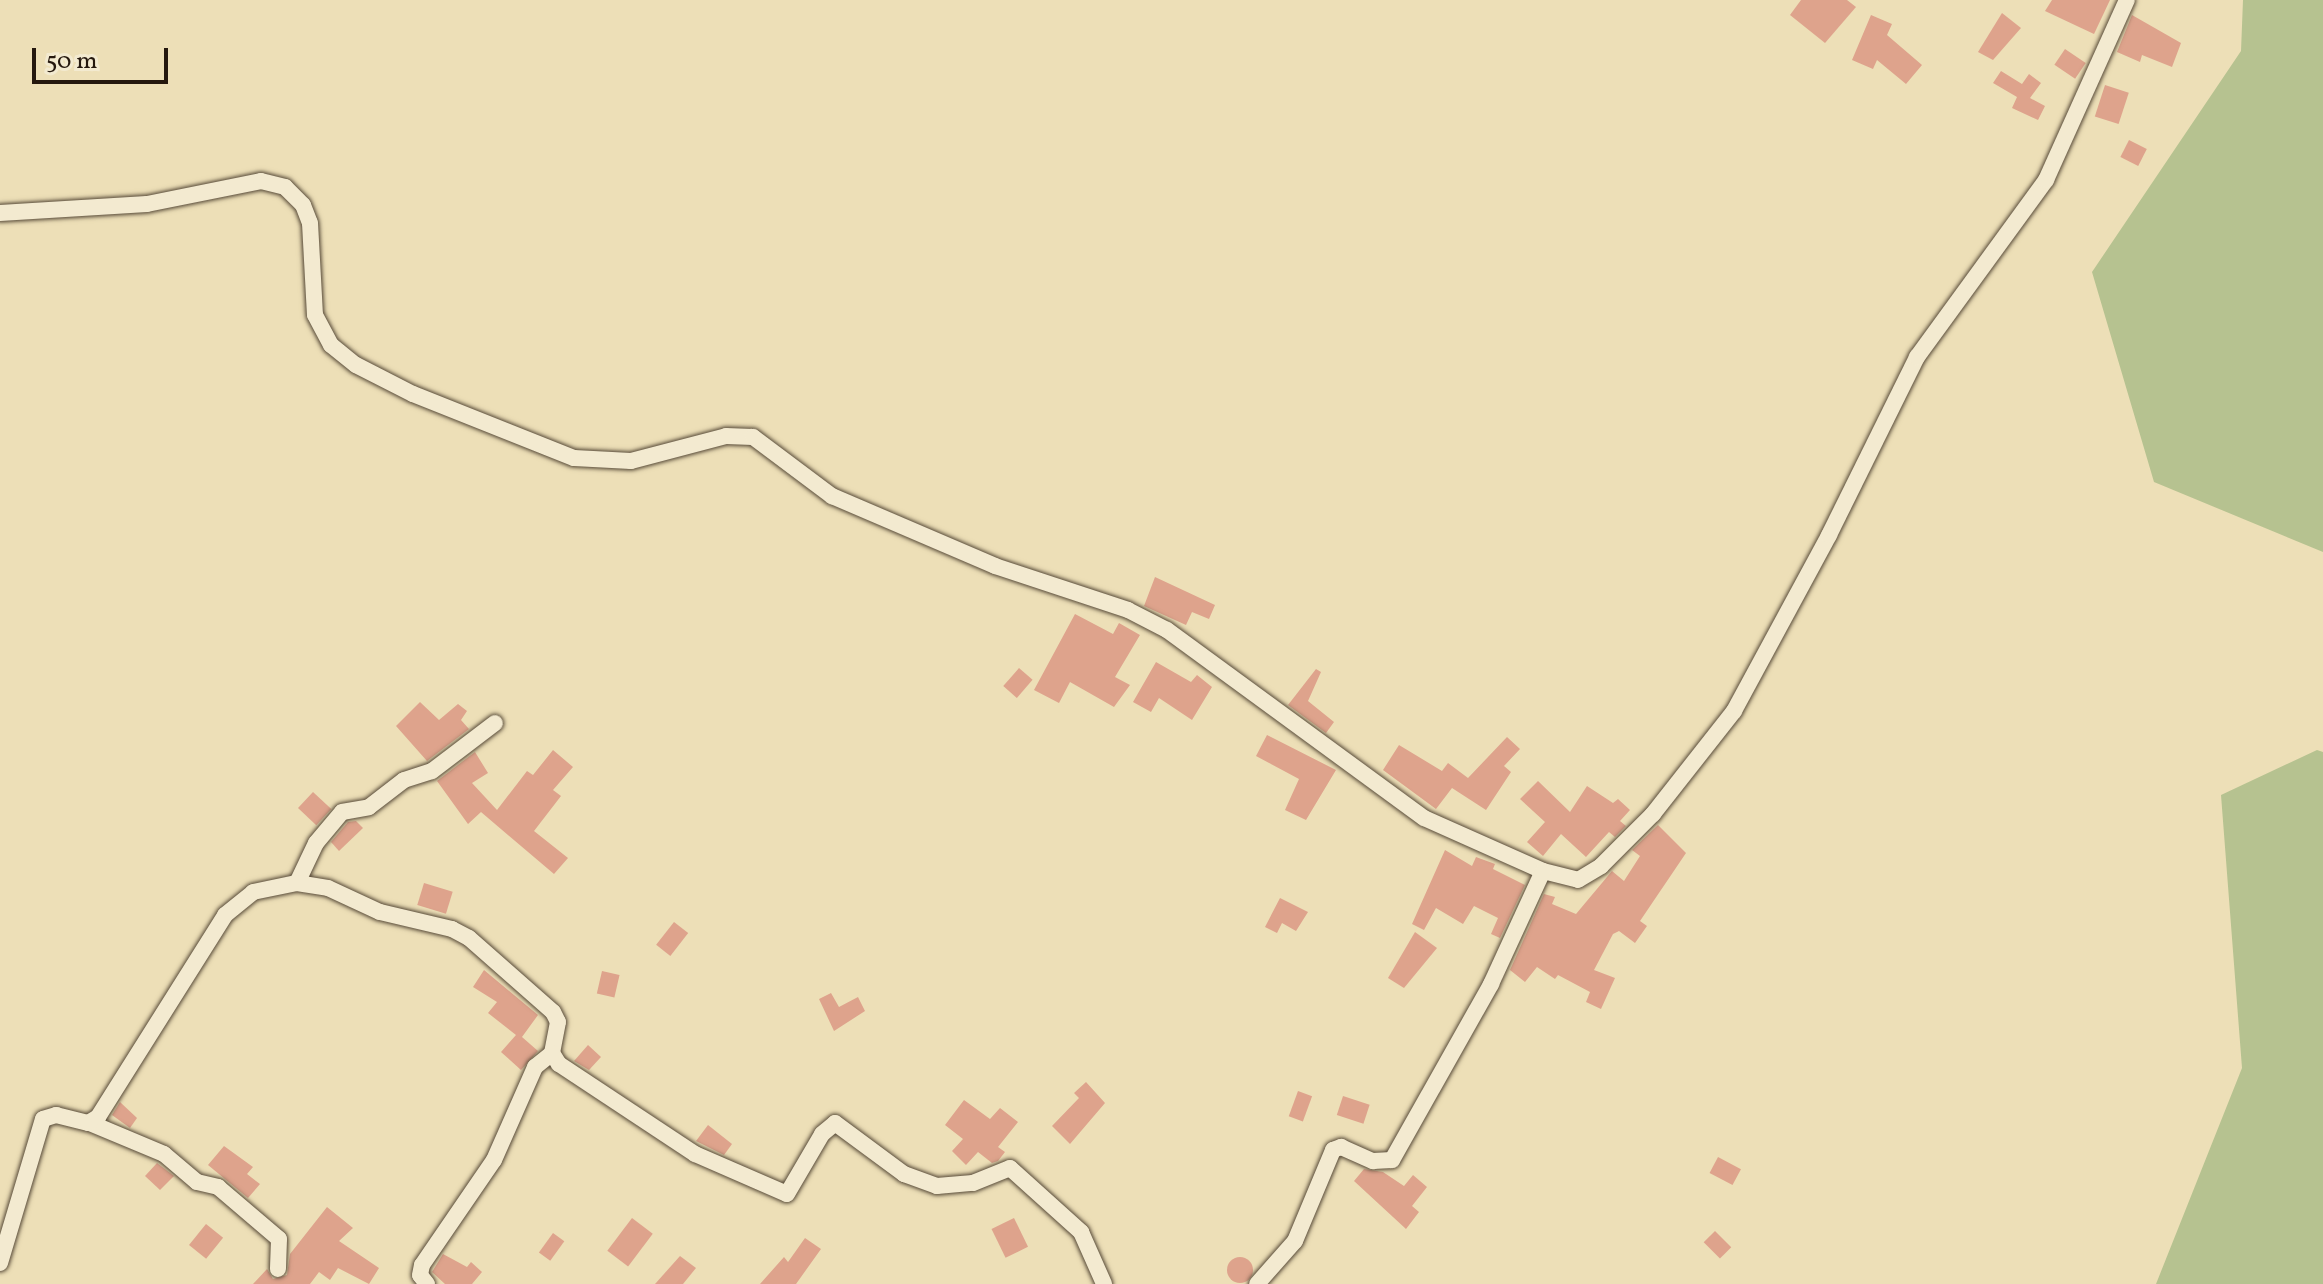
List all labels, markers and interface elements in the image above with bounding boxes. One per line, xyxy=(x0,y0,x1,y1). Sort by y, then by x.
scale bar xyxy=(36,32,172,82)
text: 50 m xyxy=(46,45,98,79)

